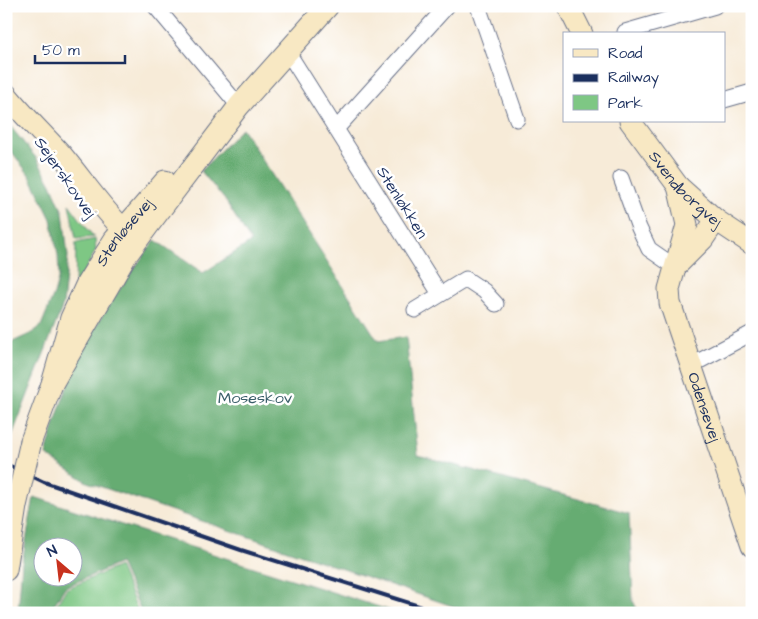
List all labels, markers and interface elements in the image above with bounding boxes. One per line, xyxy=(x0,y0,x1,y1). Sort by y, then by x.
scale bar xyxy=(35,32,125,64)
legend xyxy=(563,32,726,122)
text: 50 m xyxy=(42,40,80,61)
text: Road xyxy=(608,43,643,64)
text: Railway xyxy=(608,67,659,89)
text: Park xyxy=(608,93,643,114)
street label: Sejerskovvej xyxy=(29,133,101,223)
street label: Svendborgvej xyxy=(643,146,726,233)
street label: Stenløkken xyxy=(371,162,433,243)
street label: Stenløsevej xyxy=(90,193,158,270)
street label: Odensevej xyxy=(682,369,726,445)
park label: Moseskov xyxy=(218,387,293,409)
north arrow xyxy=(32,536,82,586)
text: N xyxy=(44,540,61,562)

